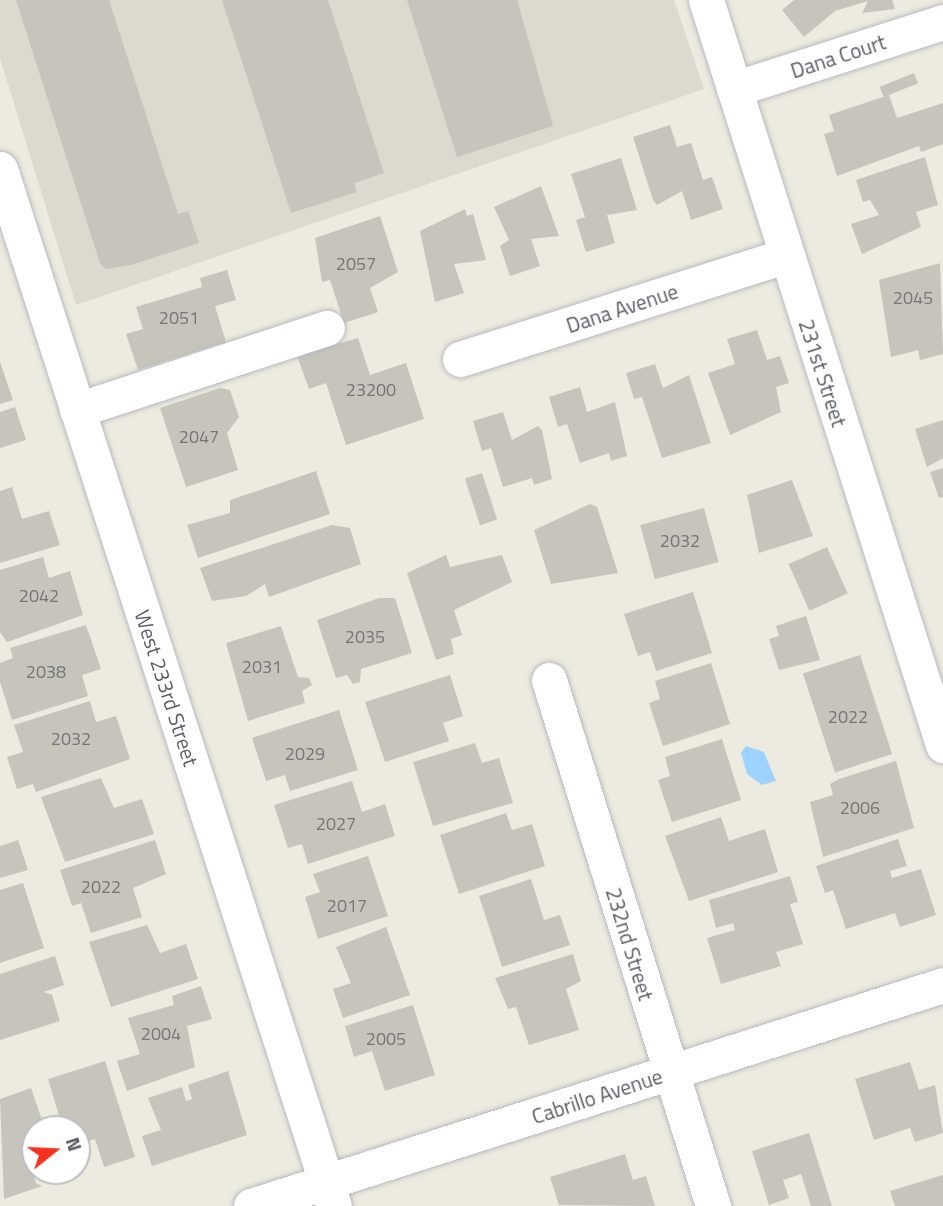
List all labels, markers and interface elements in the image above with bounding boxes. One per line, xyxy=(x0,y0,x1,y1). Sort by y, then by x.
street label: Dana Court xyxy=(787,29,889,83)
house number: 2057 xyxy=(336,253,376,275)
street label: Dana Avenue xyxy=(563,278,681,338)
house number: 2045 xyxy=(893,287,933,309)
house number: 2051 xyxy=(159,307,199,329)
street label: 231st Street xyxy=(794,316,852,430)
house number: 23200 xyxy=(346,379,396,401)
house number: 2047 xyxy=(179,426,219,448)
house number: 2032 xyxy=(660,530,700,552)
house number: 2042 xyxy=(19,585,59,607)
street label: West 233rd Street xyxy=(130,607,204,769)
house number: 2035 xyxy=(345,626,385,648)
house number: 2031 xyxy=(242,656,282,678)
house number: 2038 xyxy=(26,661,66,683)
house number: 2022 xyxy=(828,706,868,728)
house number: 2032 xyxy=(51,728,91,750)
house number: 2029 xyxy=(285,743,325,765)
house number: 2006 xyxy=(840,797,880,819)
house number: 2027 xyxy=(316,813,356,835)
house number: 2022 xyxy=(81,876,121,898)
street label: 232nd Street xyxy=(601,885,659,1003)
house number: 2017 xyxy=(327,895,367,917)
house number: 2004 xyxy=(141,1023,181,1045)
house number: 2005 xyxy=(366,1028,406,1050)
street label: Cabrillo Avenue xyxy=(528,1063,666,1129)
north arrow xyxy=(21,1115,91,1185)
text: N xyxy=(59,1133,90,1155)

